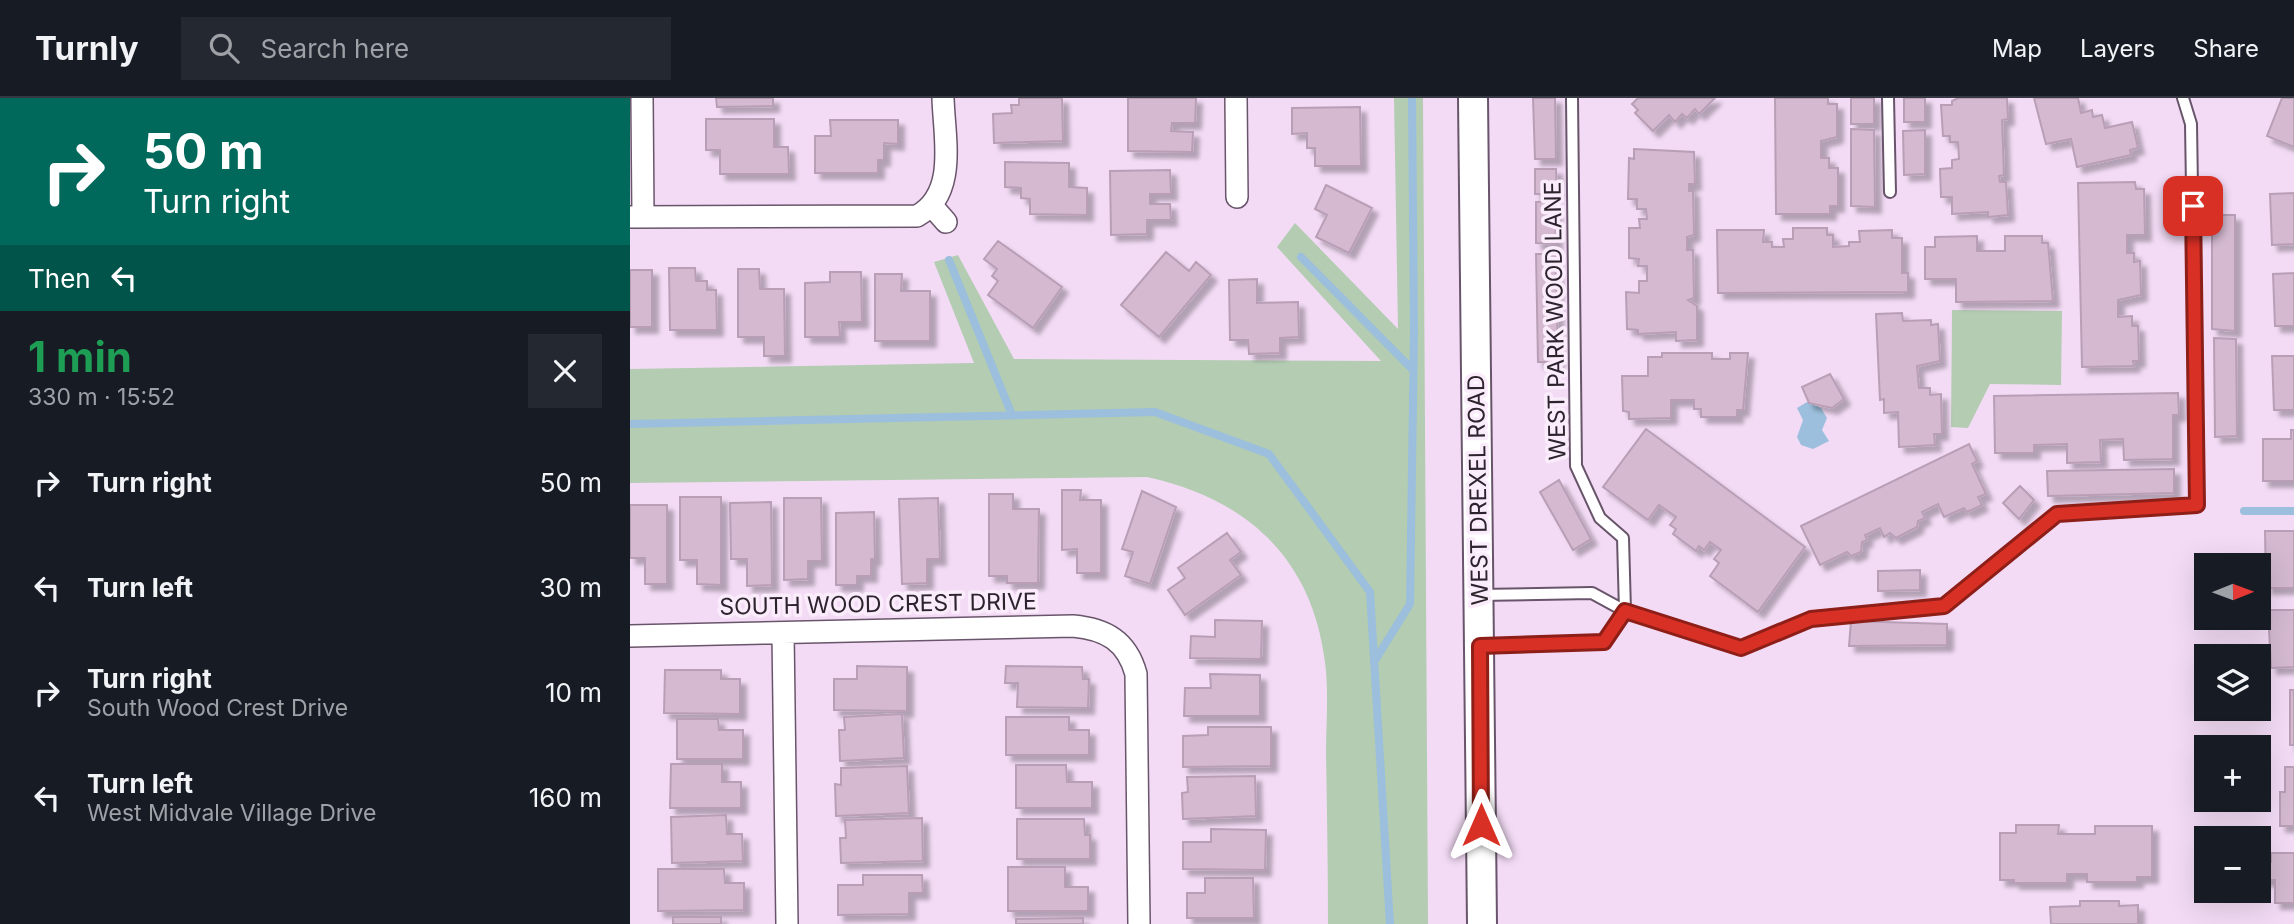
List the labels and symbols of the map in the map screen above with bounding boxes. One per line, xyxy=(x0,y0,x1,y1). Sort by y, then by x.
pin xyxy=(2163,176,2223,236)
street label: WEST PARK WOOD LANE xyxy=(1539,181,1571,461)
street label: WEST DREXEL ROAD xyxy=(1462,374,1494,606)
north arrow xyxy=(2194,553,2272,630)
street label: SOUTH WOOD CREST DRIVE xyxy=(719,587,1037,621)
position arrow xyxy=(1444,788,1518,862)

